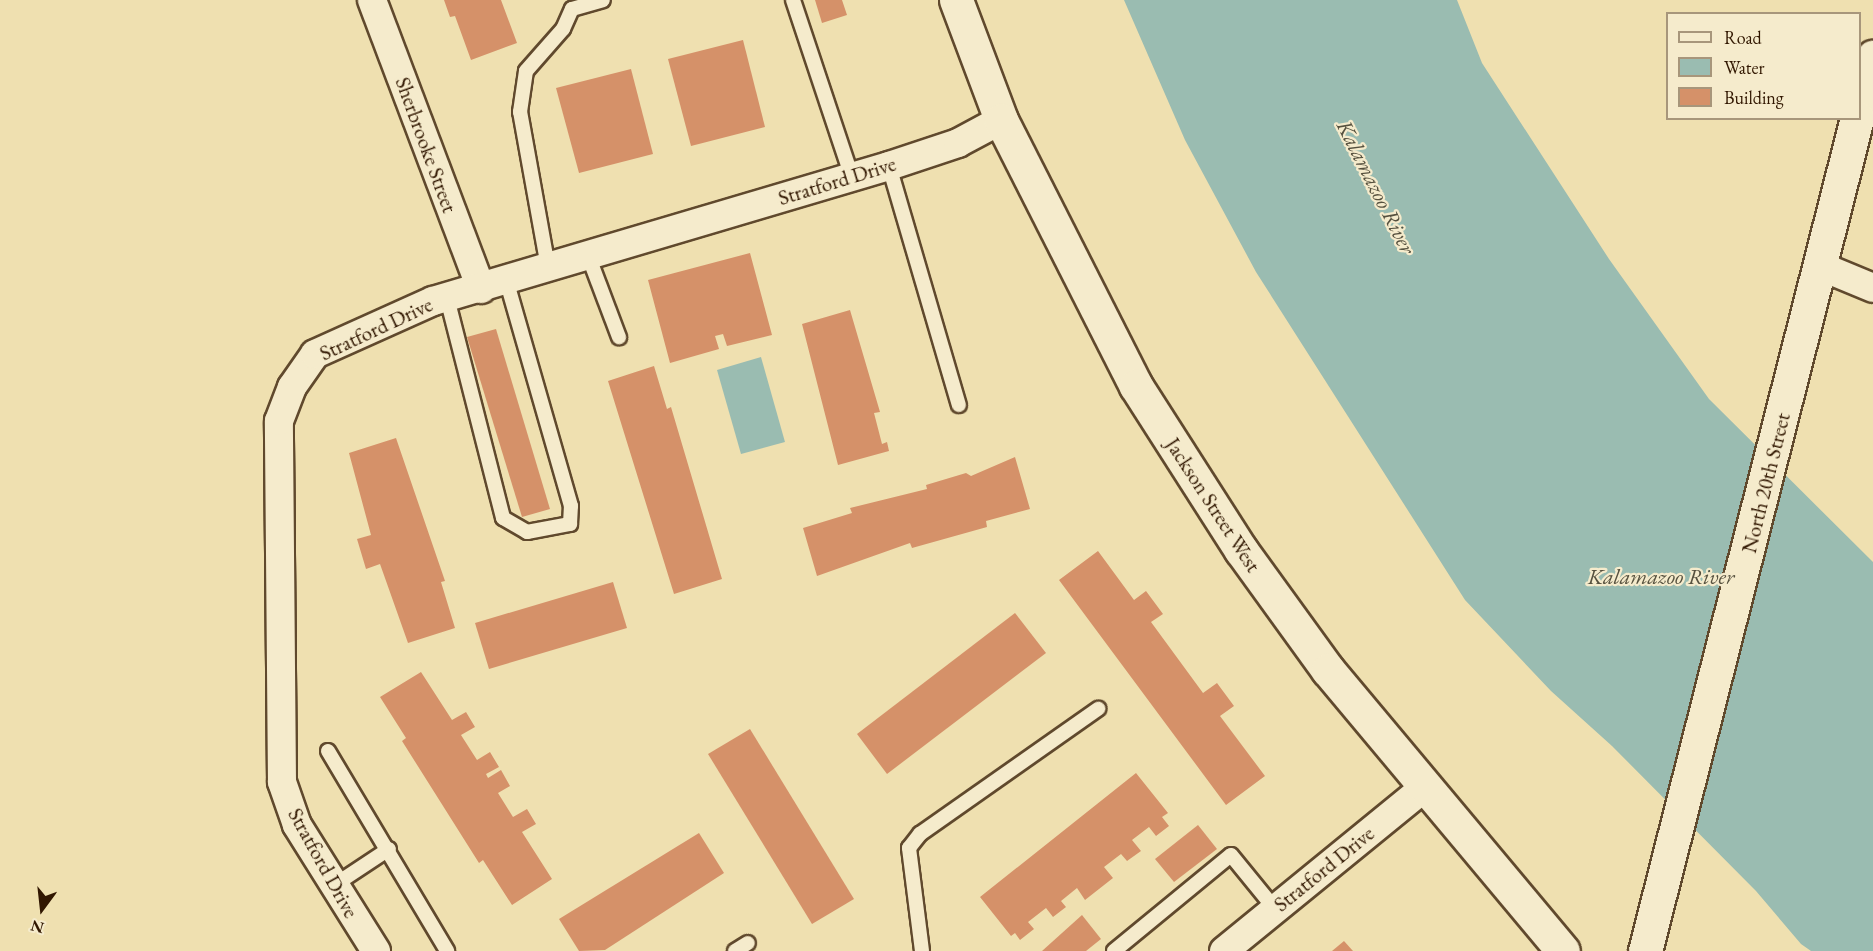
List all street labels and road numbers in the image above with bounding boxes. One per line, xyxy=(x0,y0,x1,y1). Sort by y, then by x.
street label: Sherbrooke Street xyxy=(390,74,462,216)
street label: Stratford Drive xyxy=(775,151,899,211)
street label: Stratford Drive xyxy=(316,292,436,366)
street label: North 20th Street xyxy=(1736,410,1796,556)
street label: Jackson Street West xyxy=(1160,433,1266,577)
street label: Stratford Drive xyxy=(283,804,363,922)
street label: Stratford Drive xyxy=(1269,821,1379,917)

